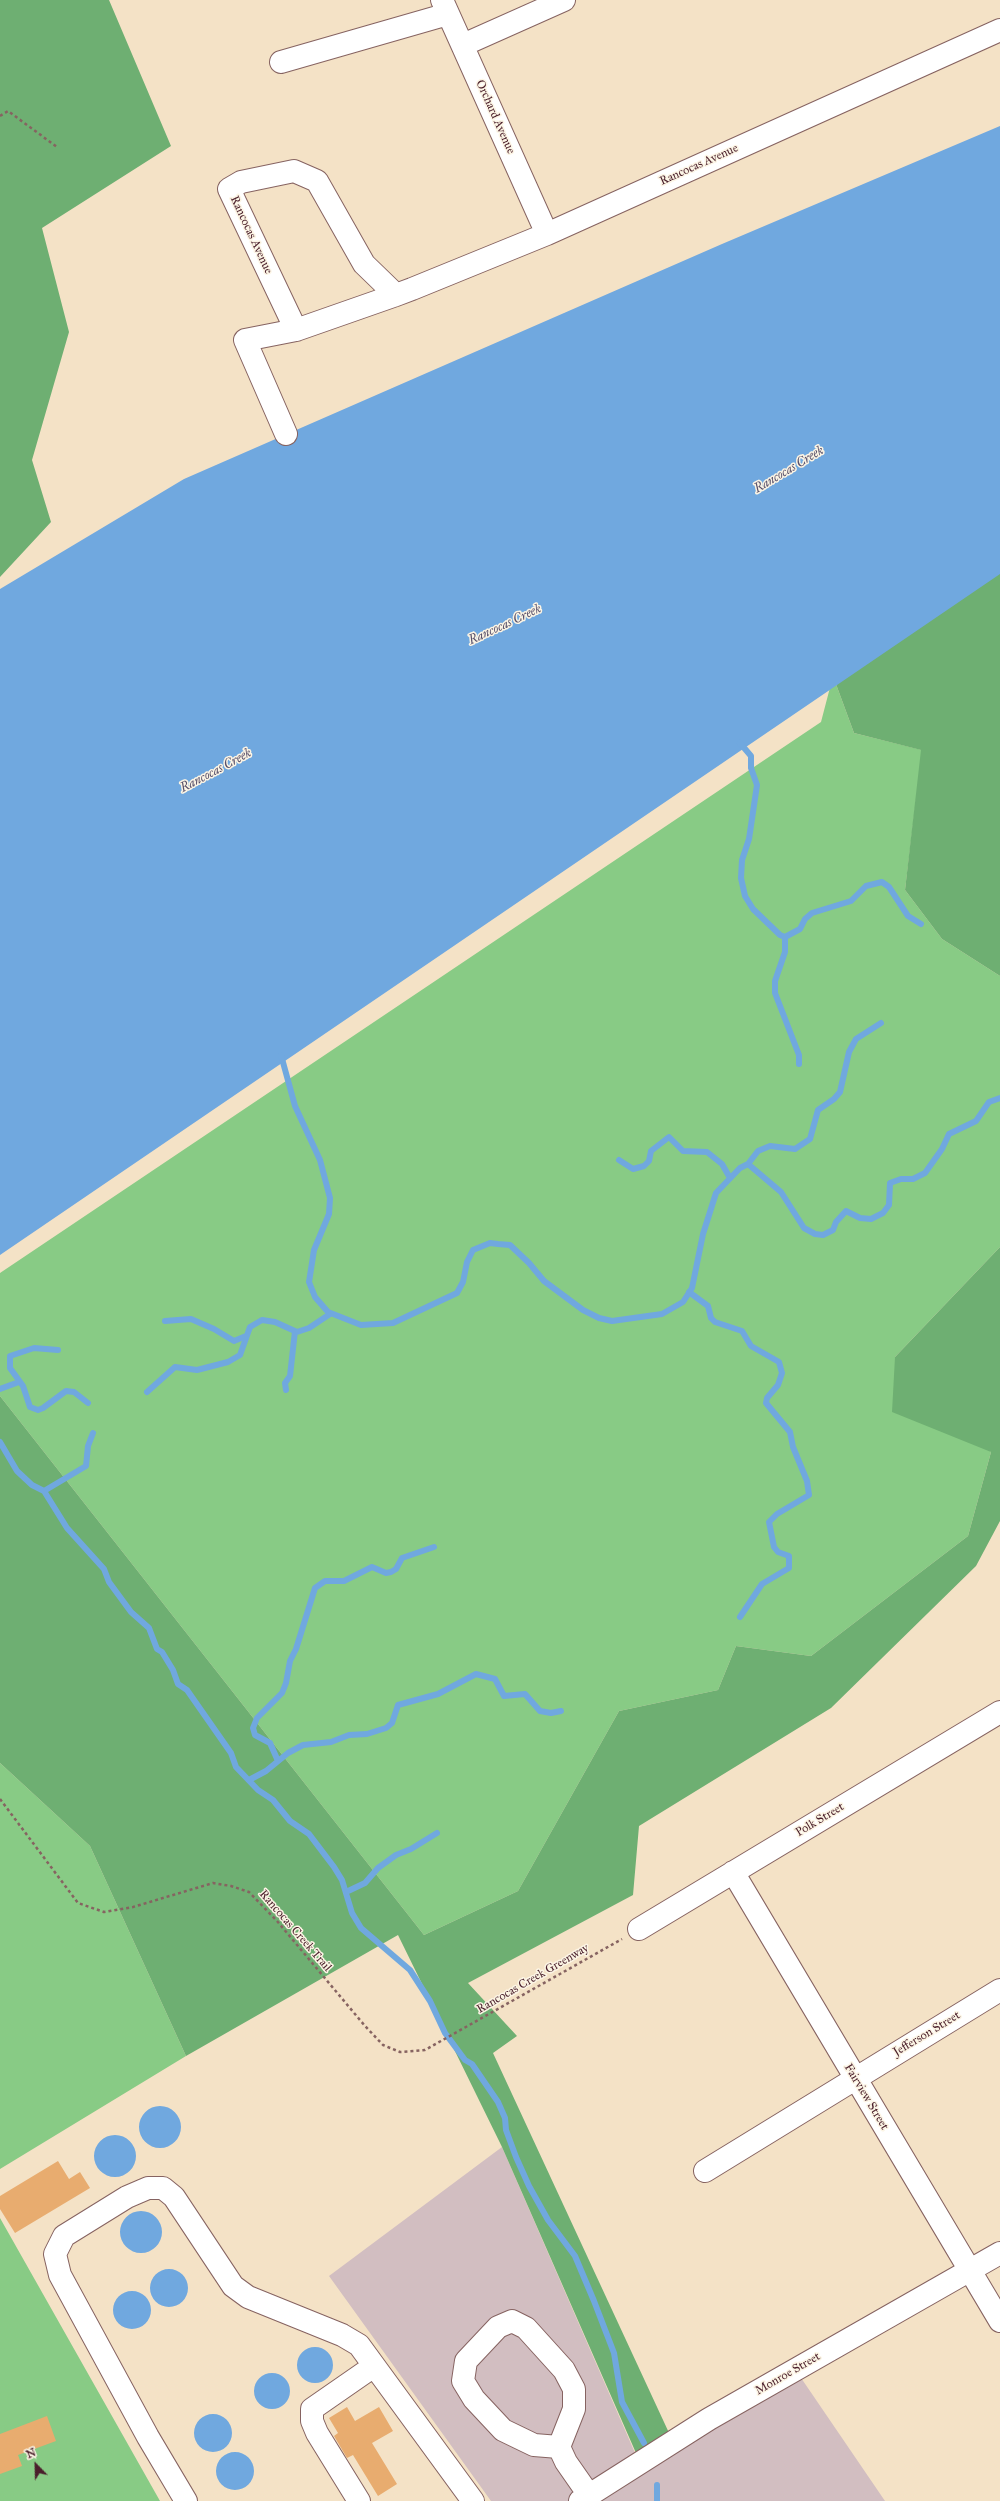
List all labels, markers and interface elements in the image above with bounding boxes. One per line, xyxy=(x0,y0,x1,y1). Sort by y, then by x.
street label: Orchard Avenue xyxy=(472,78,518,156)
street label: Rancocas Avenue xyxy=(658,141,740,189)
street label: Rancocas Avenue xyxy=(227,194,275,276)
water label: Rancocas Creek xyxy=(751,443,827,497)
water label: Rancocas Creek xyxy=(466,601,544,649)
water label: Rancocas Creek xyxy=(178,746,254,796)
street label: Polk Street xyxy=(793,1800,847,1840)
street label: Rancocas Creek Trail xyxy=(256,1887,334,1975)
street label: Rancocas Creek Greenway xyxy=(474,1941,592,2017)
street label: Jefferson Street xyxy=(891,2008,963,2060)
street label: Fairview Street xyxy=(841,2061,891,2133)
street label: Monroe Street xyxy=(753,2350,823,2398)
north arrow xyxy=(16,2445,56,2485)
text: N xyxy=(24,2446,38,2461)

